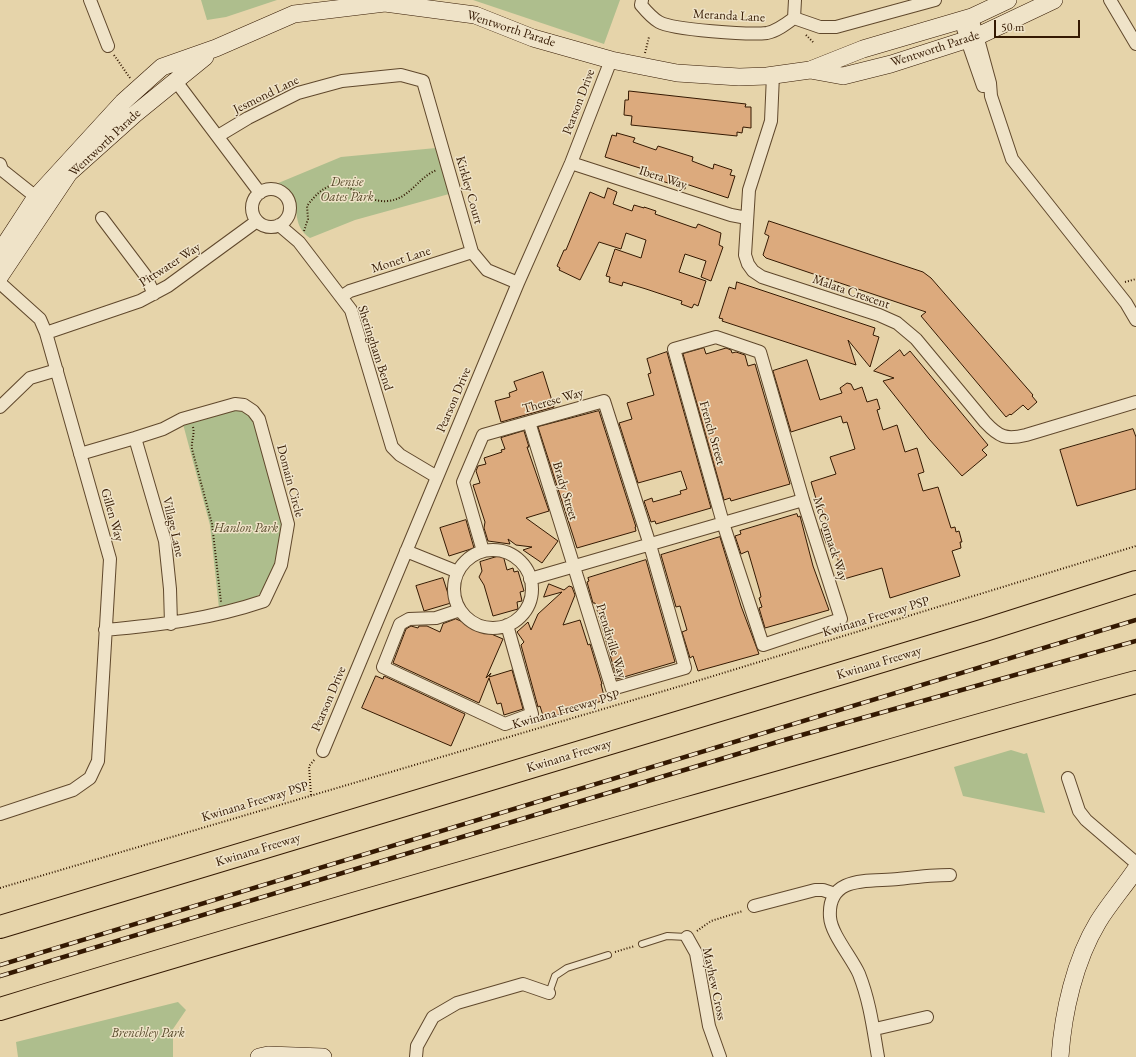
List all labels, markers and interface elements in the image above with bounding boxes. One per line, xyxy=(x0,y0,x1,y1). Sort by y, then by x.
street label: Meranda Lane xyxy=(693,6,765,26)
street label: Wentworth Parade xyxy=(465,7,557,51)
scale bar xyxy=(996,12,1082,38)
text: 50 m xyxy=(1001,19,1024,35)
street label: Wentworth Parade xyxy=(889,27,981,71)
street label: Pearson Drive xyxy=(559,67,599,137)
street label: Jesmond Lane xyxy=(231,72,301,118)
street label: Wentworth Parade xyxy=(66,106,144,180)
street label: Kirkley Court xyxy=(452,154,486,226)
street label: Ibera Way xyxy=(637,163,689,193)
park label: Denise Oates Park xyxy=(320,174,374,205)
street label: Pittwater Way xyxy=(136,239,204,291)
street label: Monet Lane xyxy=(369,243,433,277)
street label: Malata Crescent xyxy=(810,271,892,313)
street label: Sheringham Bend xyxy=(354,303,396,393)
street label: Pearson Drive xyxy=(433,365,475,435)
street label: Therese Way xyxy=(521,385,585,417)
street label: French Street xyxy=(695,399,729,467)
street label: Domain Circle xyxy=(273,443,307,519)
street label: Brady Street xyxy=(549,460,581,522)
street label: Gillen Way xyxy=(97,487,127,543)
street label: Village Lane xyxy=(159,495,187,559)
street label: McCormack Way xyxy=(809,495,851,583)
park label: Hanlon Park xyxy=(214,520,278,536)
street label: Kwinana Freeway PSP xyxy=(821,593,931,641)
street label: Prendiville Way xyxy=(592,602,630,680)
street label: Kwinana Freeway xyxy=(835,643,923,683)
street label: Pearson Drive xyxy=(308,664,350,734)
street label: Kwinana Freeway PSP xyxy=(510,687,622,733)
street label: Kwinana Freeway xyxy=(525,736,613,776)
street label: Kwinana Freeway PSP xyxy=(200,778,310,826)
street label: Kwinana Freeway xyxy=(214,830,302,870)
street label: Mayhew Cross xyxy=(699,946,729,1022)
park label: Brenchley Park xyxy=(111,1025,185,1041)

